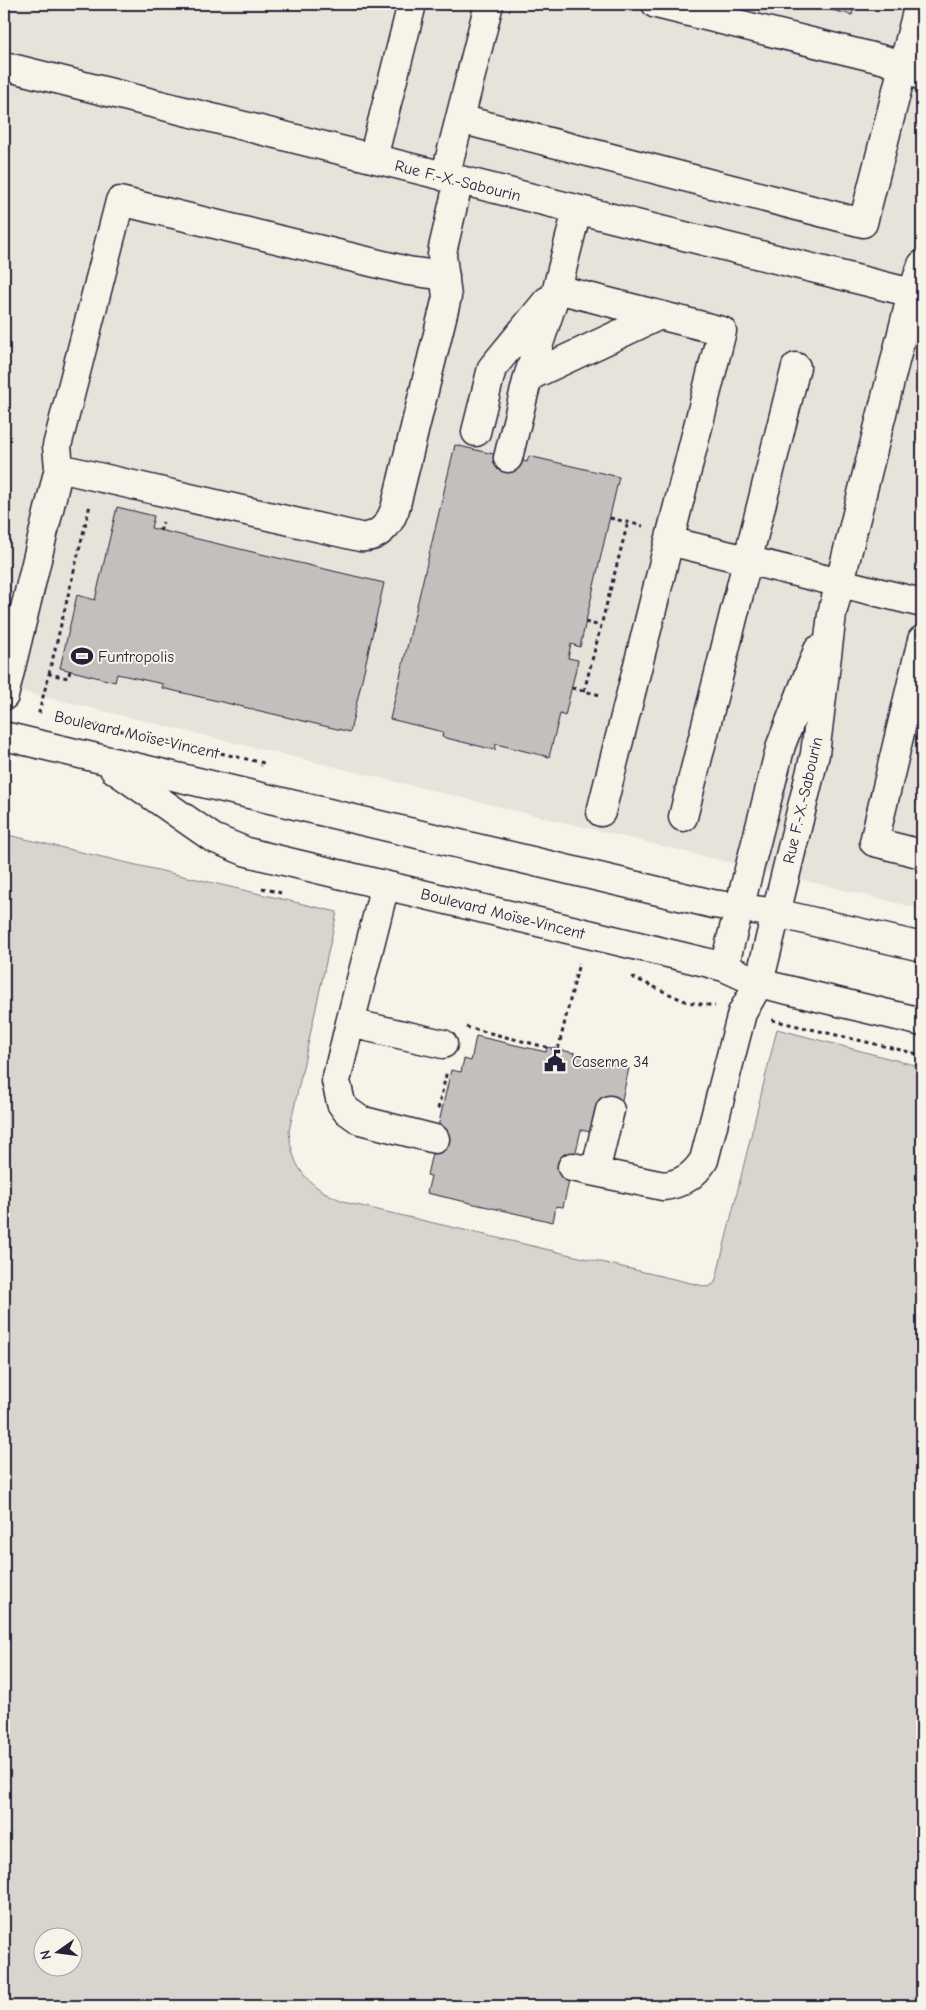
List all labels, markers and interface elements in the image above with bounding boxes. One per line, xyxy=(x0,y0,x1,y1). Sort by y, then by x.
street label: Rue F.-X.-Sabourin xyxy=(393,157,523,205)
sports icon: Funtropolis xyxy=(69,643,95,669)
place label: Funtropolis xyxy=(98,648,174,666)
street label: Boulevard Moïse-Vincent xyxy=(53,707,221,763)
street label: Rue F.-X.-Sabourin xyxy=(780,735,826,865)
street label: Boulevard Moïse-Vincent xyxy=(419,885,587,943)
public building icon: Caserne 34 xyxy=(542,1048,568,1074)
place label: Caserne 34 xyxy=(572,1053,649,1071)
north arrow xyxy=(32,1928,82,1978)
text: N xyxy=(37,1949,55,1962)

